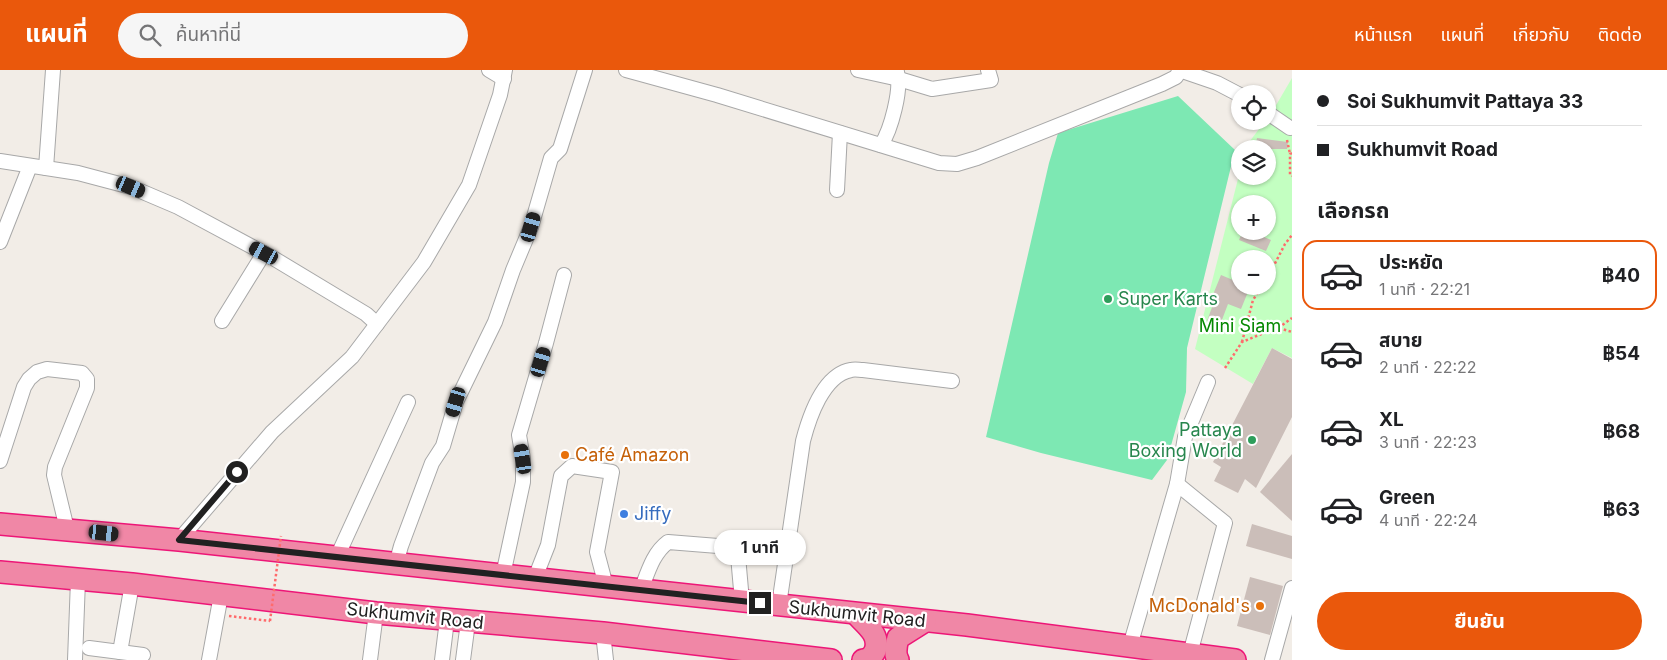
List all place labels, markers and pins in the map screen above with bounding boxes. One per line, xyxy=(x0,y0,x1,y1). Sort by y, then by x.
place label: Super Karts xyxy=(1118,288,1218,309)
marker: Super Karts xyxy=(1102,293,1114,305)
place label: Pattaya Boxing World xyxy=(1129,419,1242,461)
marker: Pattaya Boxing World xyxy=(1246,434,1258,446)
place label: Café Amazon xyxy=(575,444,689,465)
marker: Café Amazon xyxy=(559,449,571,461)
place label: Jiffy xyxy=(634,503,671,524)
marker: Jiffy xyxy=(618,508,630,520)
place label: McDonald's xyxy=(1149,595,1250,616)
marker: McDonald's xyxy=(1254,600,1266,612)

